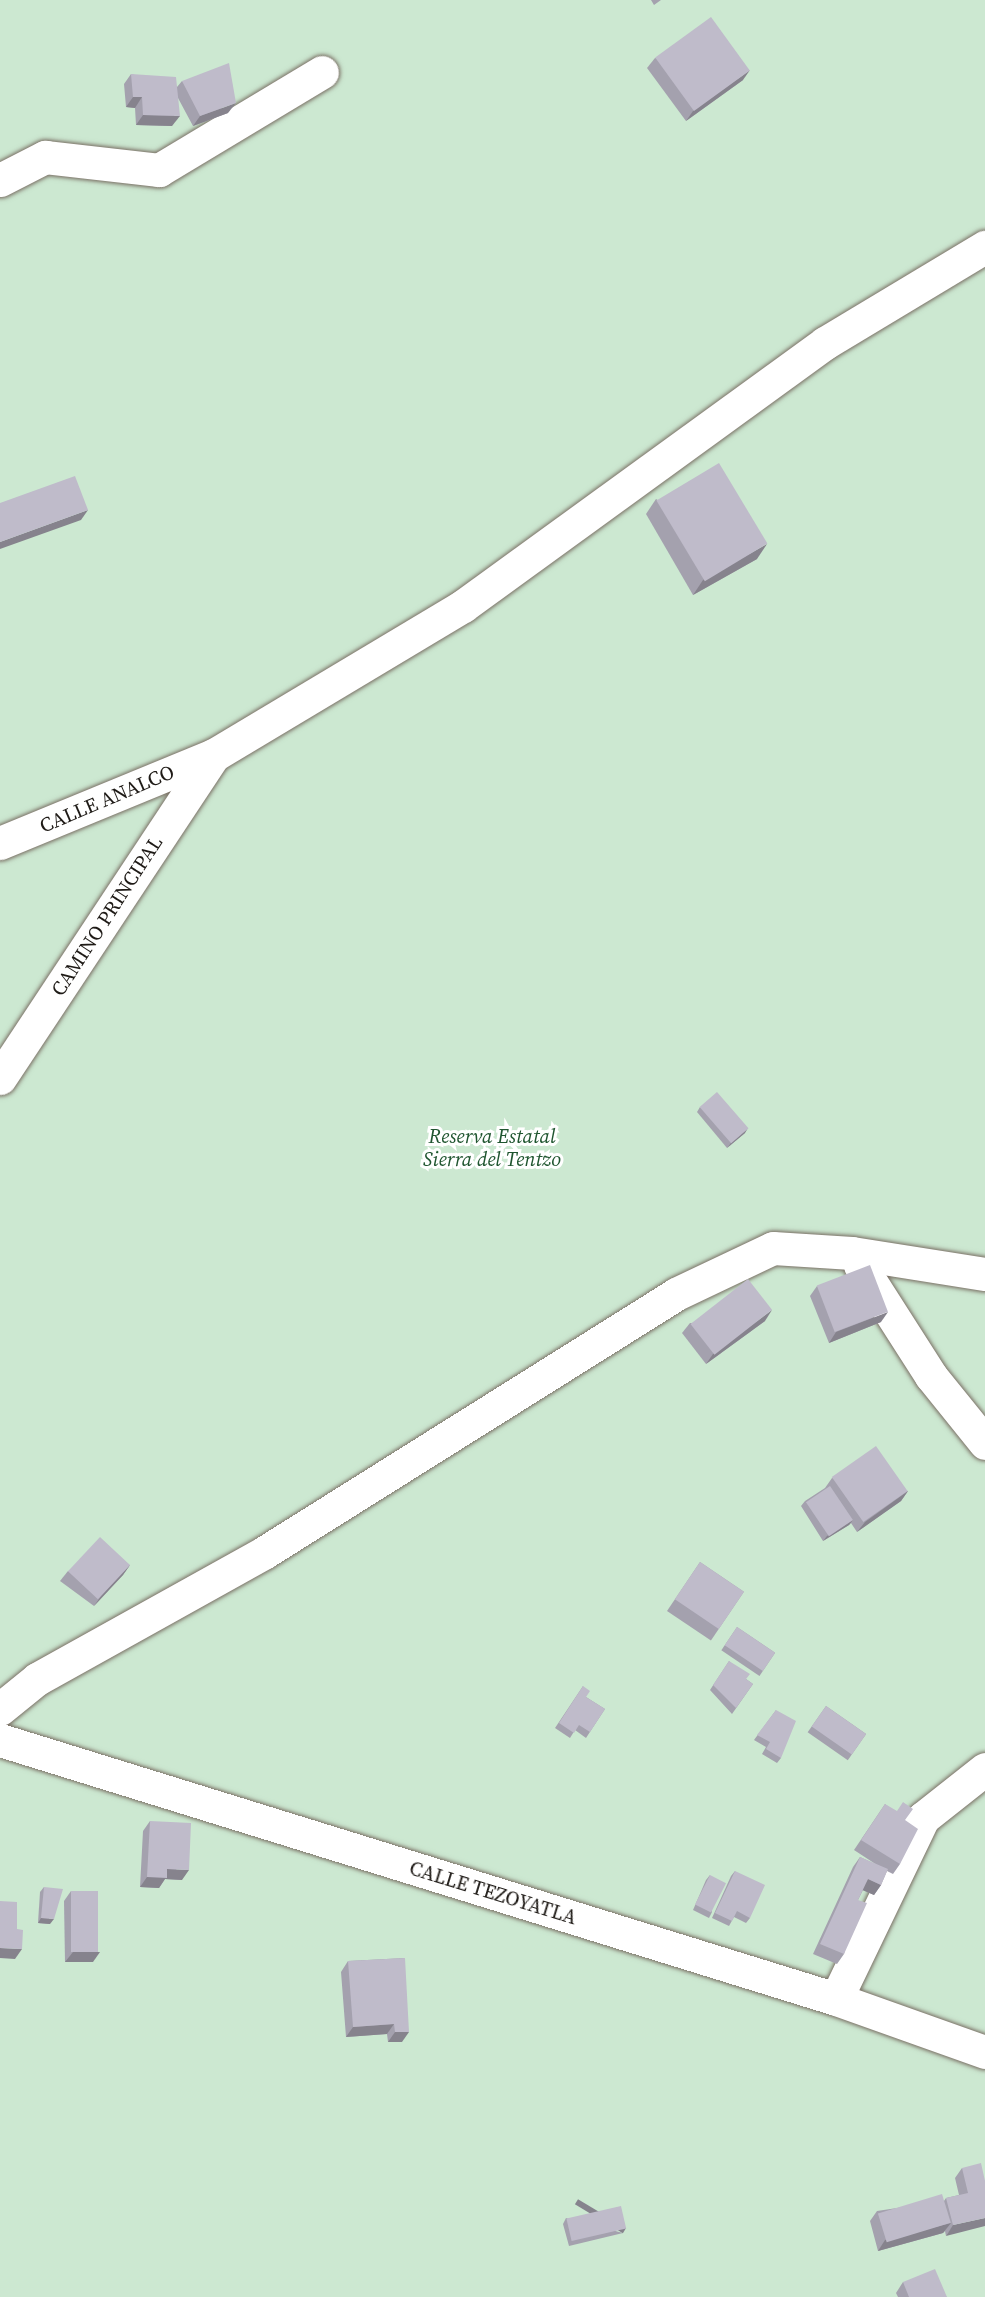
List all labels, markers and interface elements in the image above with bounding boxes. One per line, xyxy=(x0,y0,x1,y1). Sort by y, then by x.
street label: CALLE ANALCO xyxy=(36,760,178,838)
street label: CAMINO PRINCIPAL xyxy=(46,831,168,1001)
park label: Reserva Estatal Sierra del Tentzo xyxy=(423,1125,561,1172)
street label: CALLE TEZOYATLA xyxy=(406,1856,580,1930)

